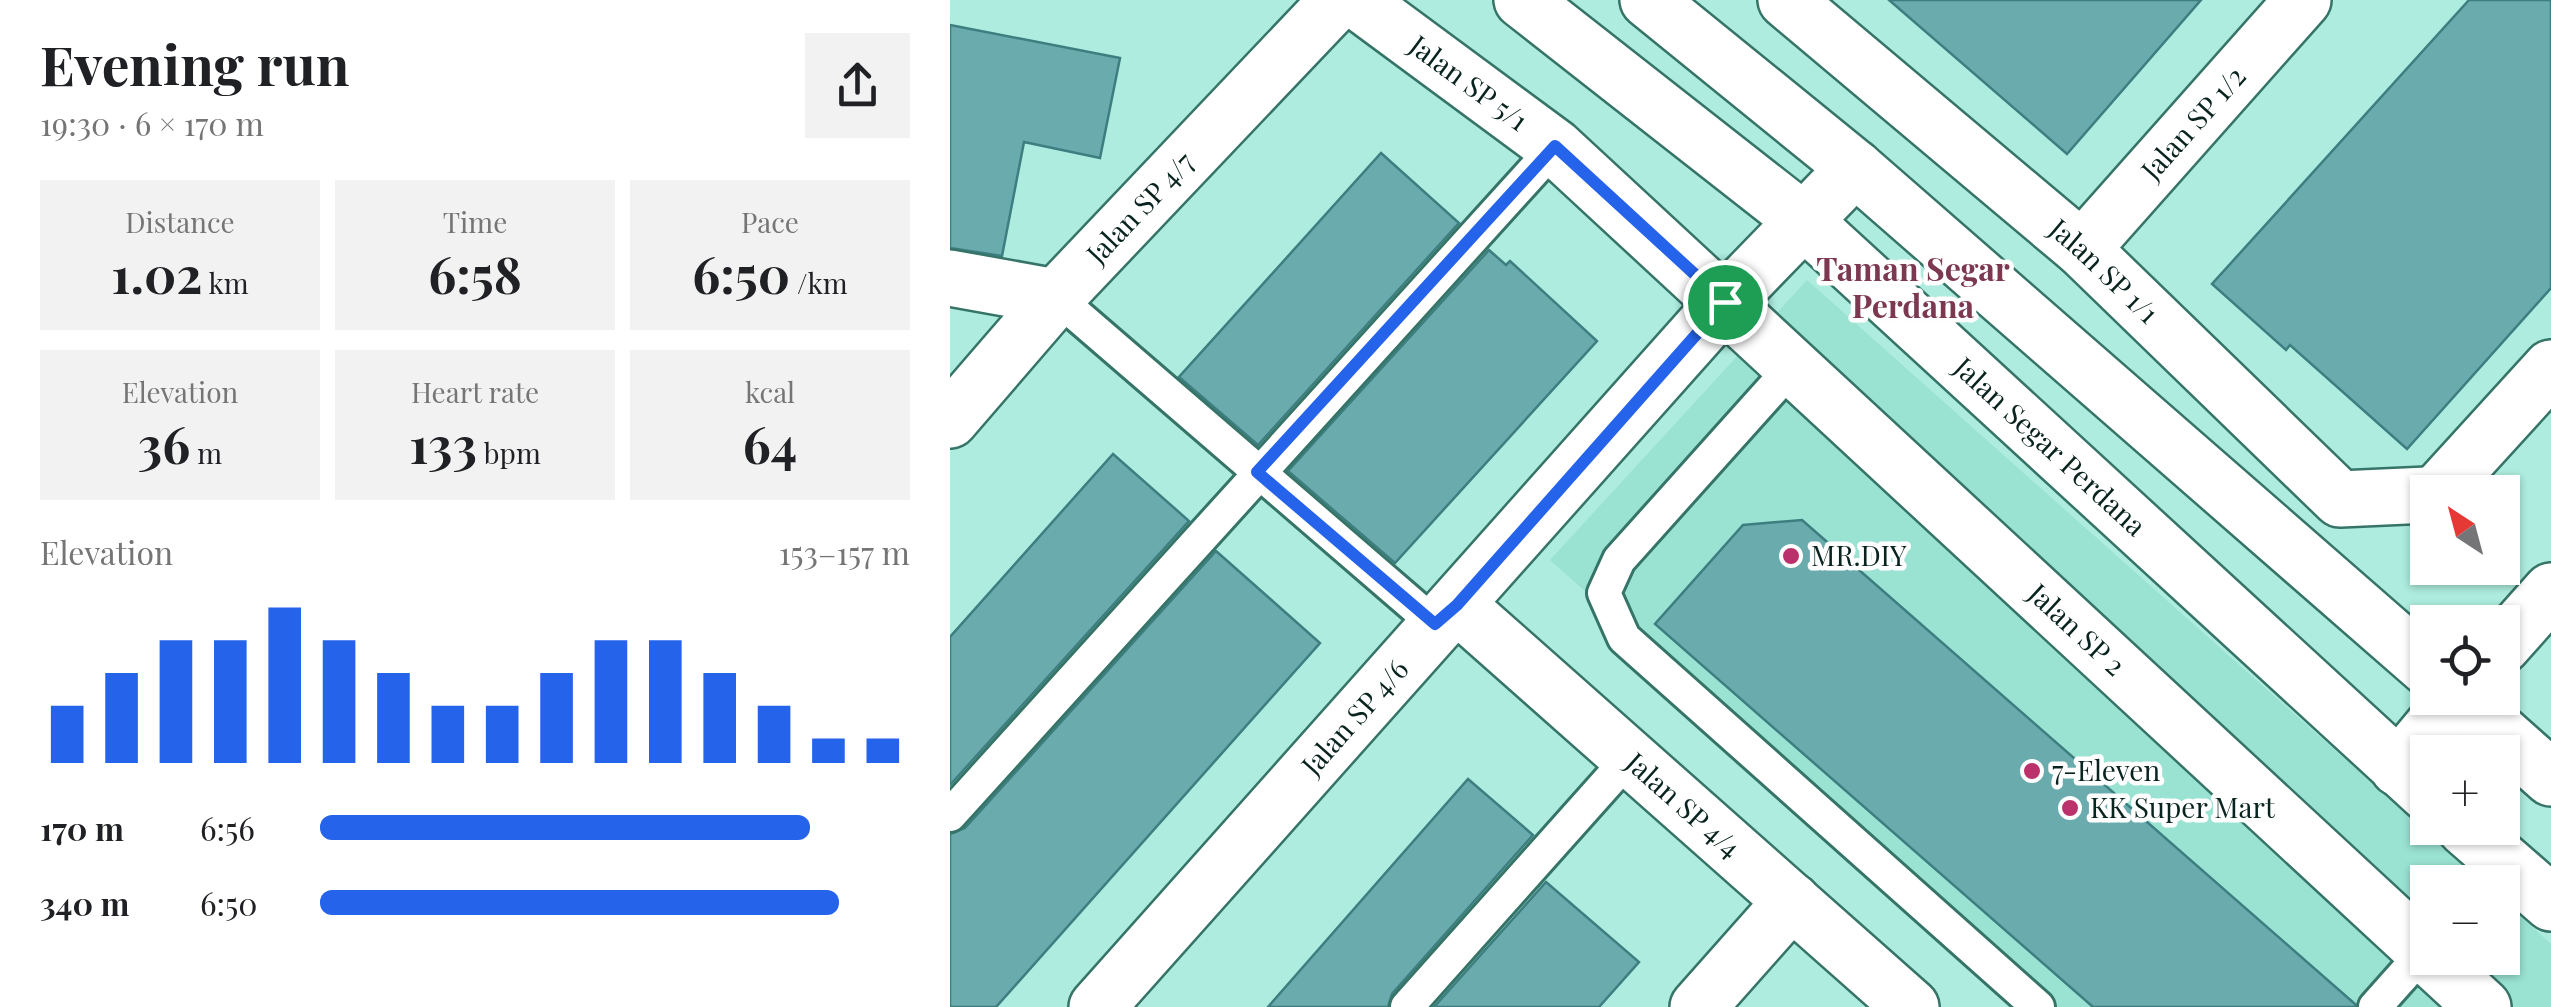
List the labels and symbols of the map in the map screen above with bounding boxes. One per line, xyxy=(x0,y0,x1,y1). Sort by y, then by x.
street label: Jalan SP 5/1 xyxy=(1402,25,1536,138)
street label: Jalan SP 1/2 xyxy=(2132,58,2253,188)
street label: Jalan SP 4/7 xyxy=(1077,143,1202,272)
street label: Jalan SP 1/1 xyxy=(2042,209,2168,331)
district label: Taman Segar Perdana xyxy=(1816,246,2010,326)
pin xyxy=(1683,260,1768,345)
street label: Jalan Segar Perdana xyxy=(1946,348,2155,543)
north arrow xyxy=(2410,475,2520,585)
place label: MR.DIY xyxy=(1811,536,1907,573)
marker: MR.DIY xyxy=(1780,545,1802,567)
street label: Jalan SP 2 xyxy=(2020,574,2134,683)
street label: Jalan SP 4/6 xyxy=(1292,650,1416,783)
street label: Jalan SP 4/4 xyxy=(1618,743,1749,865)
place label: 7-Eleven xyxy=(2052,751,2160,788)
marker: 7-Eleven xyxy=(2021,760,2043,782)
place label: KK Super Mart xyxy=(2090,788,2276,825)
marker: KK Super Mart xyxy=(2059,797,2081,819)

